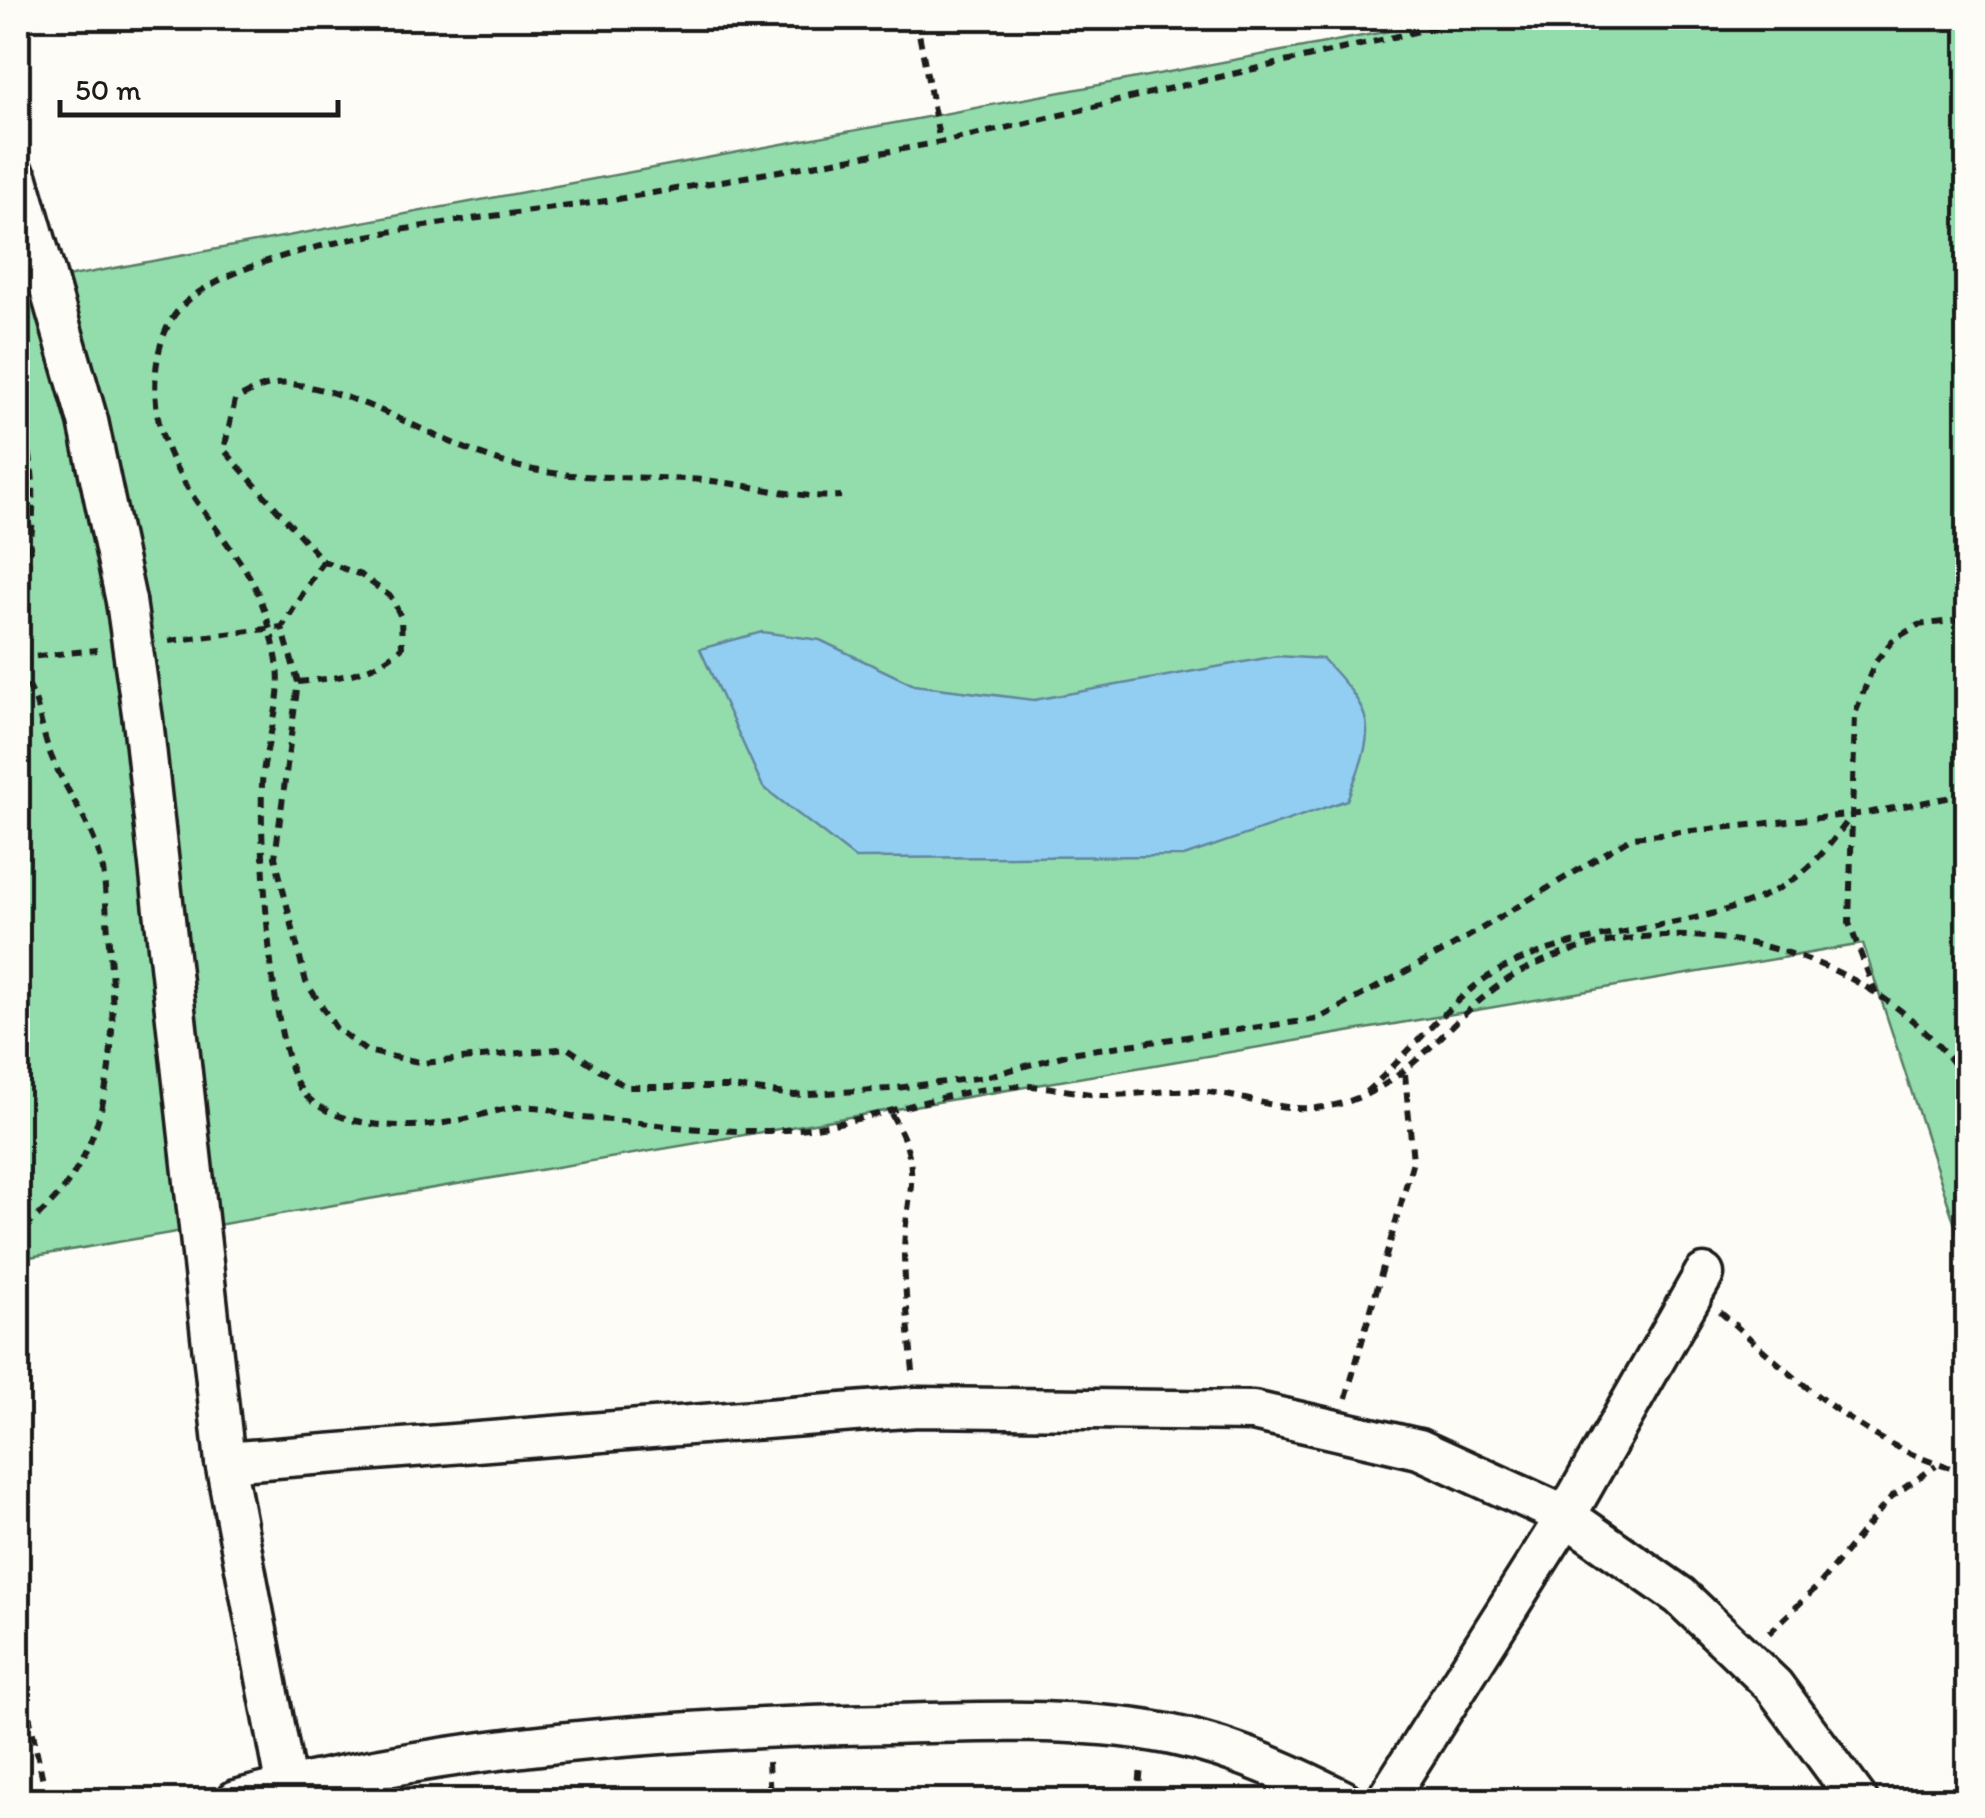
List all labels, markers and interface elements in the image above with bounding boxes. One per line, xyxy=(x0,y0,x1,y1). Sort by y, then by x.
scale bar xyxy=(60,55,338,117)
text: 50 m xyxy=(75,71,141,108)

